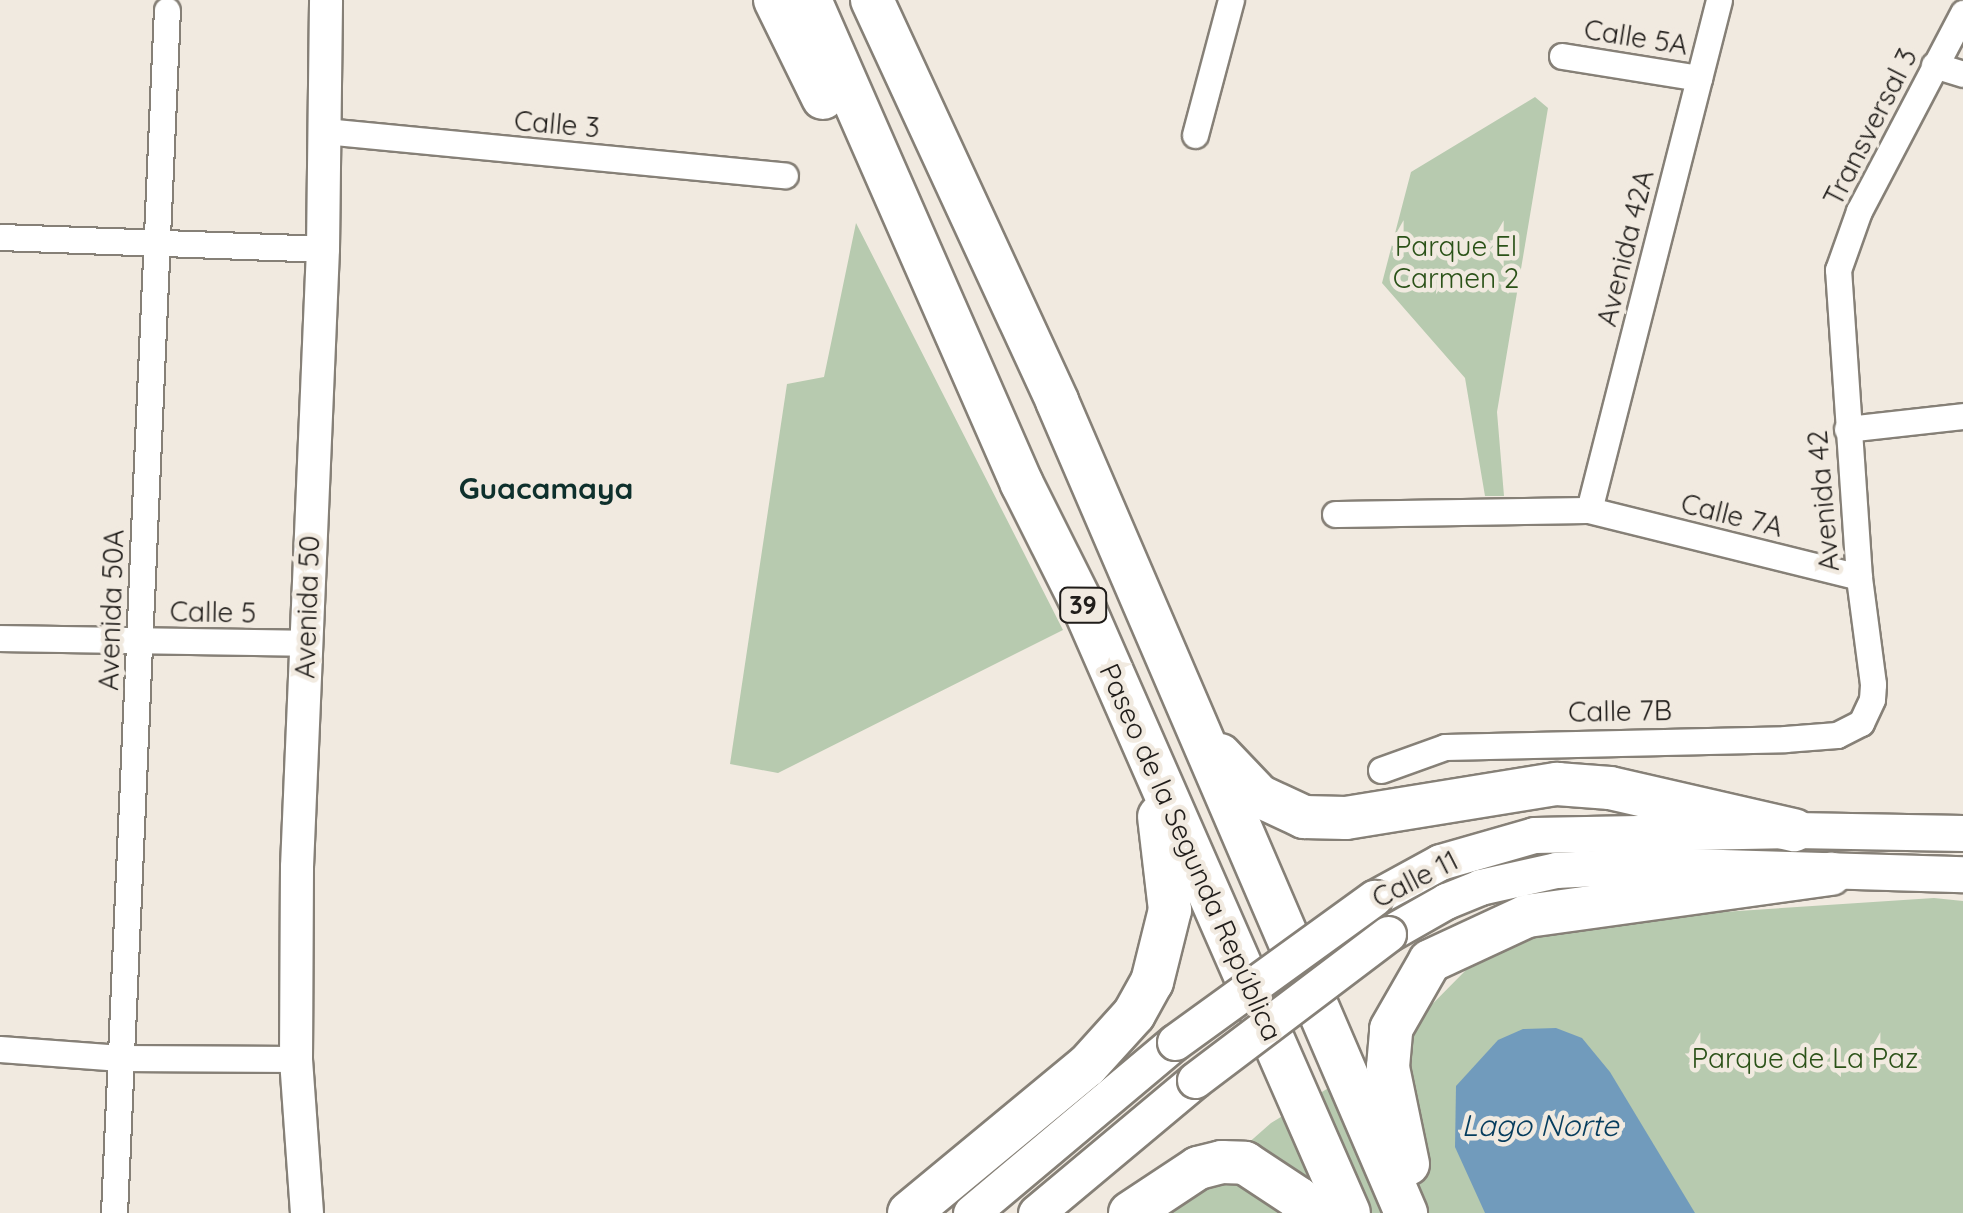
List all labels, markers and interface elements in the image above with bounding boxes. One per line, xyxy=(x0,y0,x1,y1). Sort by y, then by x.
street label: Calle 5A xyxy=(1582,12,1690,62)
street label: Transversal 3 xyxy=(1816,43,1924,211)
street label: Calle 3 xyxy=(513,104,601,144)
street label: Avenida 42A xyxy=(1589,166,1661,330)
park label: Parque El Carmen 2 xyxy=(1393,229,1519,295)
street label: Avenida 42 xyxy=(1800,429,1846,573)
district label: Guacamaya xyxy=(459,470,633,506)
street label: Calle 7A xyxy=(1678,486,1786,544)
street label: Avenida 50A xyxy=(91,529,131,691)
street label: Avenida 50 xyxy=(288,535,326,679)
road number: 39 xyxy=(1058,585,1108,625)
street label: Calle 5 xyxy=(169,594,257,630)
street label: Paseo de la Segunda República xyxy=(1092,658,1290,1046)
street label: Calle 7B xyxy=(1568,693,1672,729)
street label: Calle 11 xyxy=(1366,843,1464,915)
park label: Parque de La Paz xyxy=(1692,1041,1918,1075)
water label: Lago Norte xyxy=(1461,1107,1619,1143)

